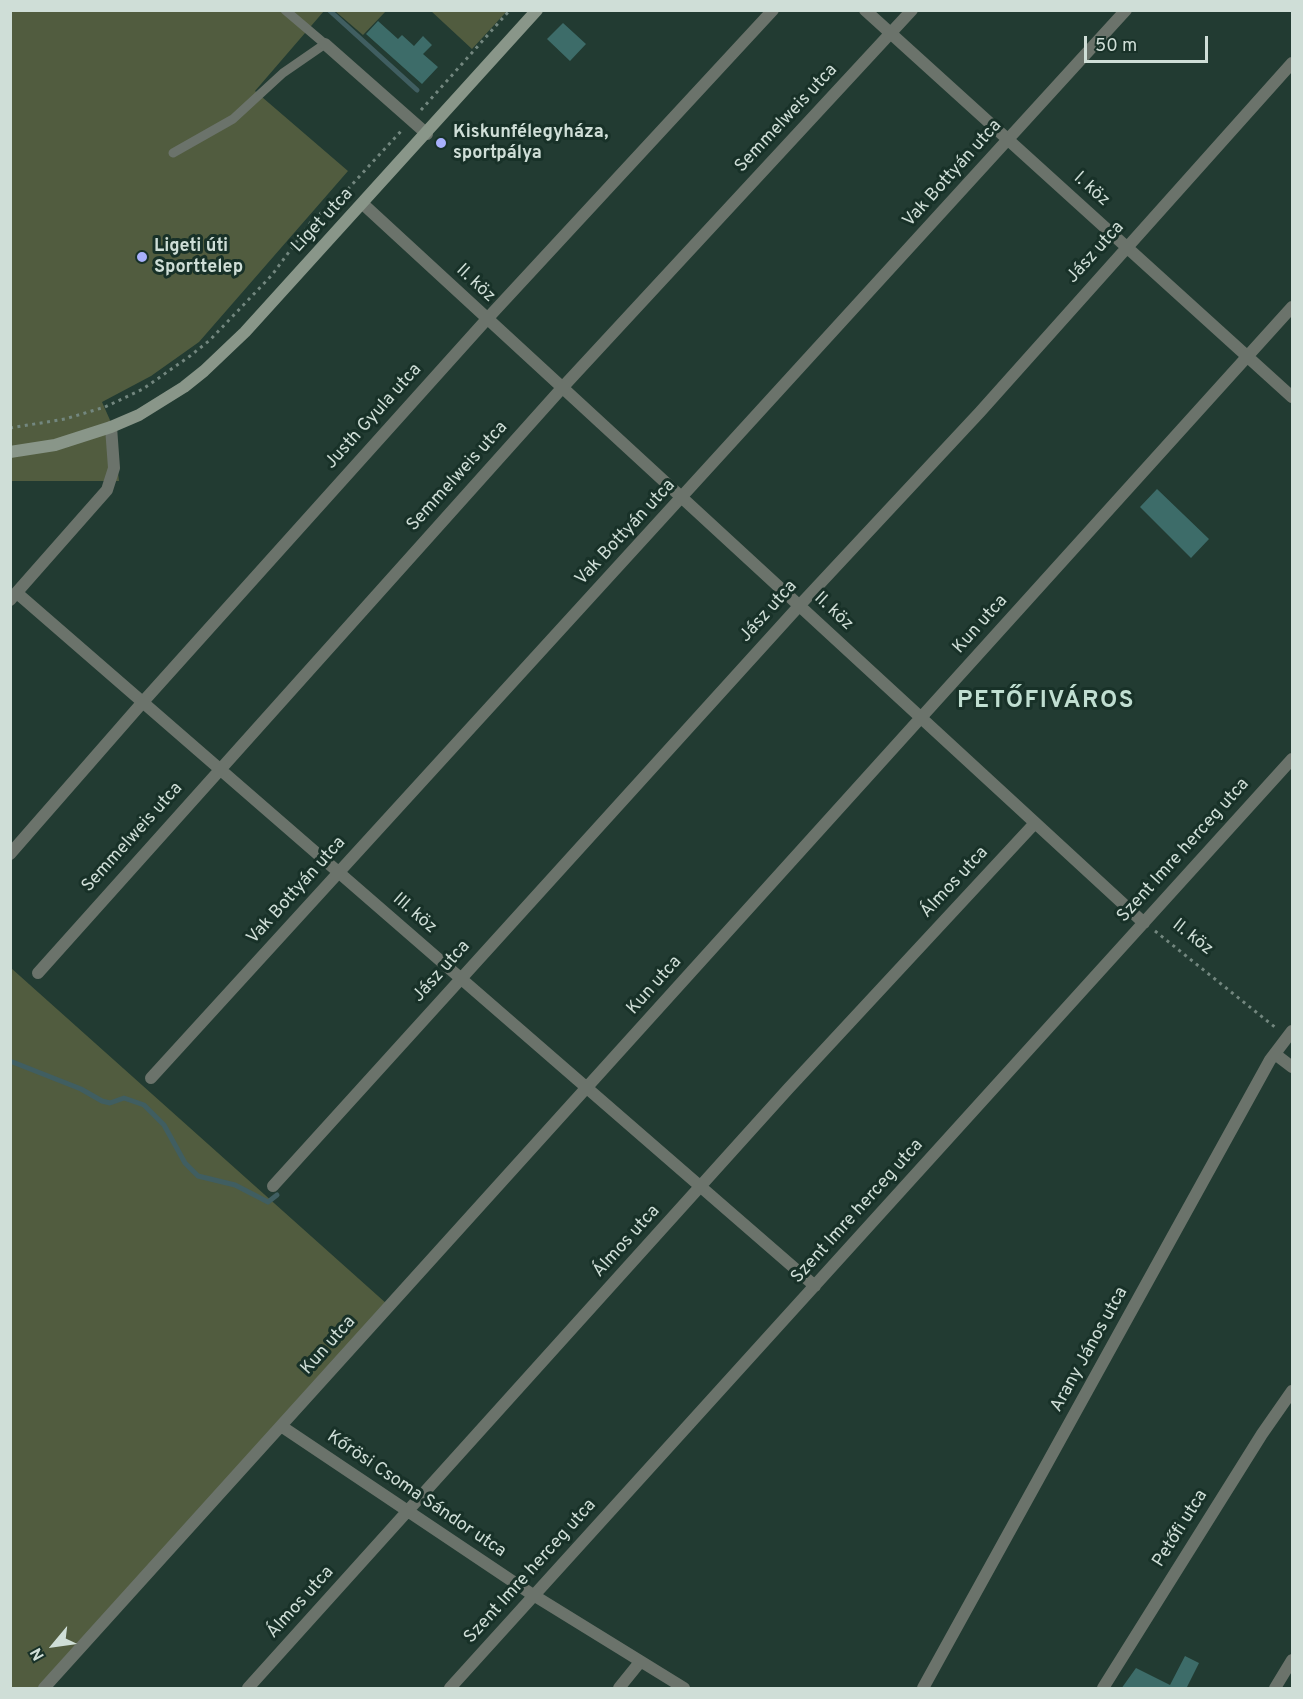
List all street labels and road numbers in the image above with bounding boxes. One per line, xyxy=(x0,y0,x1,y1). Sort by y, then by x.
street label: Semmelweis utca xyxy=(731,60,843,178)
street label: Vak Bottyán utca xyxy=(899,116,1007,232)
street label: I. köz xyxy=(1068,168,1114,212)
street label: Liget utca xyxy=(288,184,358,258)
street label: Jász utca xyxy=(1063,218,1129,288)
street label: II. köz xyxy=(451,260,499,308)
street label: Justh Gyula utca xyxy=(321,360,427,474)
street label: Semmelweis utca xyxy=(403,418,513,536)
street label: Vak Bottyán utca xyxy=(571,476,681,590)
street label: Jász utca xyxy=(736,577,802,647)
street label: II. köz xyxy=(809,588,857,636)
street label: Kun utca xyxy=(949,591,1013,659)
street label: Szent Imre herceg utca xyxy=(1113,774,1255,928)
street label: Semmelweis utca xyxy=(78,779,188,897)
street label: Vak Bottyán utca xyxy=(243,833,351,949)
street label: Álmos utca xyxy=(916,843,994,923)
street label: III. köz xyxy=(388,889,440,939)
street label: II. köz xyxy=(1167,915,1217,961)
street label: Jász utca xyxy=(409,937,475,1007)
street label: Kun utca xyxy=(623,952,687,1020)
street label: Szent Imre herceg utca xyxy=(787,1135,929,1289)
street label: Álmos utca xyxy=(589,1201,665,1283)
street label: Arany János utca xyxy=(1047,1284,1133,1416)
street label: Kun utca xyxy=(297,1312,361,1380)
street label: Kőrösi Csoma Sándor utca xyxy=(322,1427,510,1563)
street label: Petőfi utca xyxy=(1149,1486,1213,1572)
street label: Szent Imre herceg utca xyxy=(460,1495,602,1649)
street label: Álmos utca xyxy=(263,1562,339,1644)

